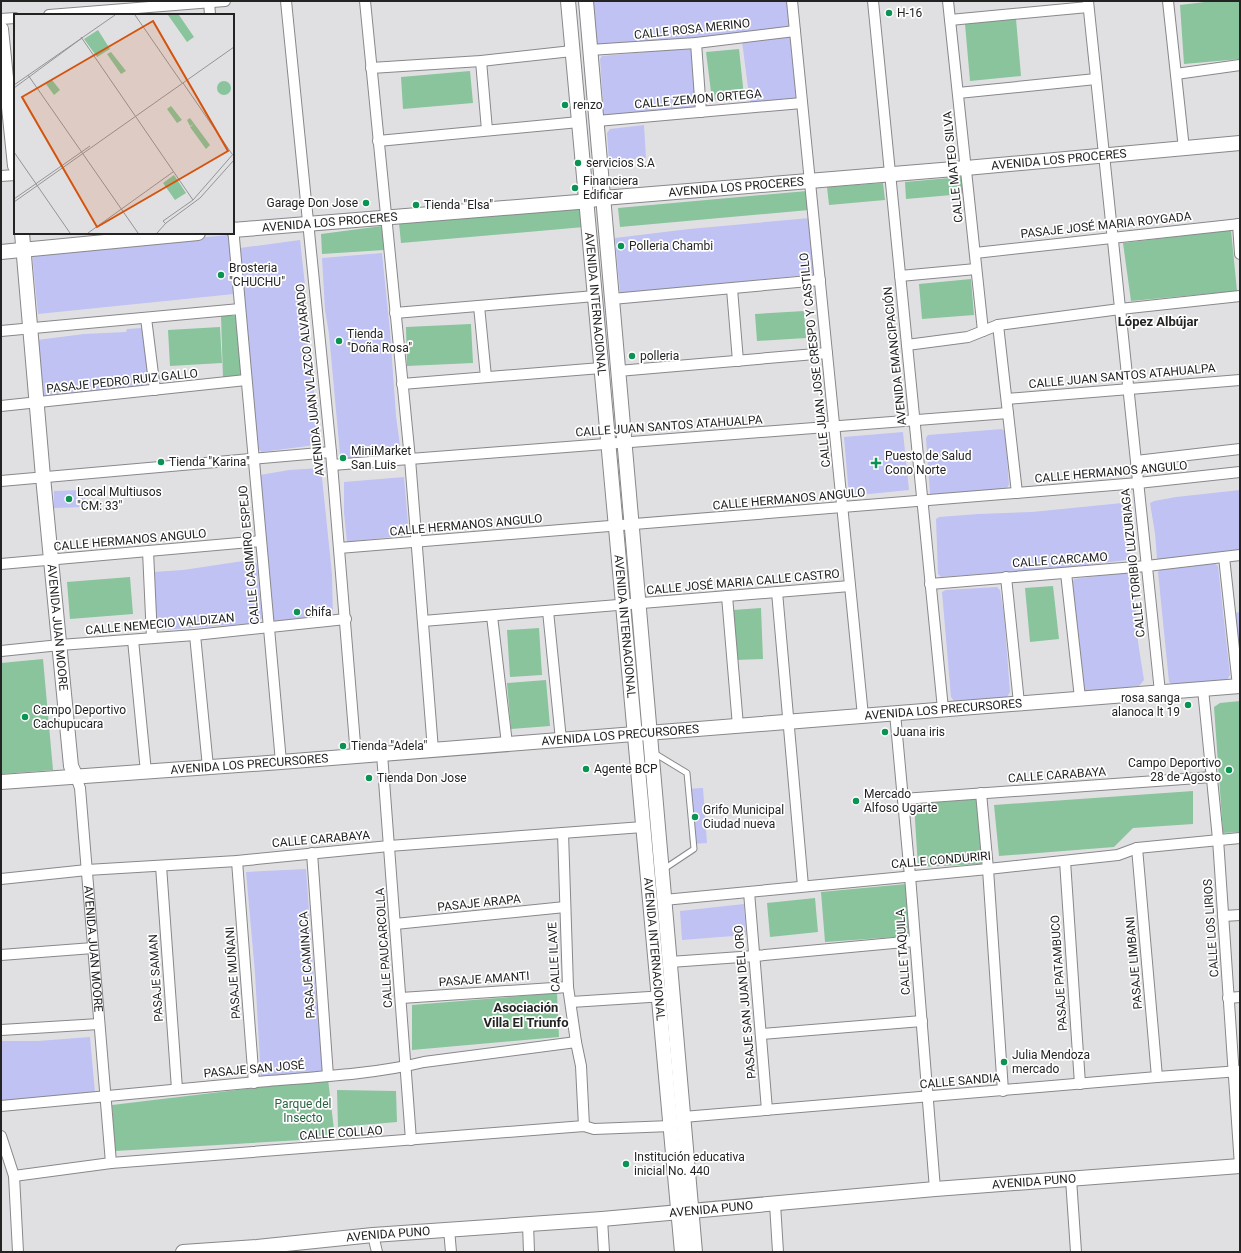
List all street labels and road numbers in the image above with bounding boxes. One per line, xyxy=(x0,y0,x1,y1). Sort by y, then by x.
street label: CALLE ROSA MERINO xyxy=(633,16,751,42)
street label: CALLE ZEMON ORTEGA xyxy=(634,86,762,112)
street label: CALLE MATEO SILVA xyxy=(940,110,966,223)
street label: AVENIDA LOS PROCERES xyxy=(991,146,1127,173)
street label: AVENIDA LOS PROCERES xyxy=(668,174,804,200)
street label: PASAJE JOSÉ MARIA ROYGADA xyxy=(1020,208,1192,241)
street label: AVENIDA LOS PROCERES xyxy=(261,210,398,235)
street label: AVENIDA INTERNACIONAL xyxy=(582,231,609,377)
street label: CALLE JUAN JOSE CRESPO Y CASTILLO xyxy=(797,252,833,468)
street label: AVENIDA JUAN VLAZCO ALVARADO xyxy=(293,283,327,477)
street label: AVENIDA EMANCIPACIÓN xyxy=(880,286,909,426)
street label: CALLE JUAN SANTOS ATAHUALPA xyxy=(1028,361,1216,391)
street label: PASAJE PEDRO RUIZ GALLO xyxy=(46,366,198,396)
street label: CALLE JUAN SANTOS ATAHUALPA xyxy=(575,412,763,440)
street label: CALLE HERMANOS ANGULO xyxy=(1034,458,1188,486)
street label: CALLE CASIMIRO ESPEJO xyxy=(236,485,262,625)
street label: CALLE HERMANOS ANGULO xyxy=(712,485,866,513)
street label: CALLE TORIBIO LUZURIAGA xyxy=(1118,488,1148,638)
street label: CALLE HERMANOS ANGULO xyxy=(389,511,543,539)
street label: CALLE HERMANOS ANGULO xyxy=(53,526,207,554)
street label: CALLE CARCAMO xyxy=(1012,550,1108,570)
street label: AVENIDA INTERNACIONAL xyxy=(611,554,639,699)
street label: AVENIDA JUAN MOORE xyxy=(44,563,71,691)
street label: CALLE JOSÉ MARIA CALLE CASTRO xyxy=(646,566,840,597)
street label: CALLE NEMECIO VALDIZAN xyxy=(85,611,235,637)
street label: AVENIDA LOS PRECURSORES xyxy=(864,696,1023,723)
street label: AVENIDA LOS PRECURSORES xyxy=(541,722,700,748)
street label: AVENIDA LOS PRECURSORES xyxy=(170,751,329,777)
street label: CALLE CARABAYA xyxy=(1007,765,1107,785)
street label: CALLE CARABAYA xyxy=(271,828,371,850)
street label: CALLE CONDURIRI xyxy=(891,849,991,871)
street label: AVENIDA INTERNACIONAL xyxy=(641,877,668,1022)
street label: CALLE LOS LIRIOS xyxy=(1201,878,1221,978)
street label: AVENIDA JUAN MOORE xyxy=(81,885,106,1013)
street label: CALLE PAUCARCOLLA xyxy=(373,887,395,1009)
street label: PASAJE ARAPA xyxy=(437,892,521,914)
street label: CALLE TAQUILA xyxy=(893,908,913,996)
street label: PASAJE CAMINACA xyxy=(296,911,318,1019)
street label: PASAJE PATAMBUCO xyxy=(1048,915,1070,1031)
street label: PASAJE LIMBANI xyxy=(1123,916,1145,1010)
street label: CALLE ILAVE xyxy=(545,922,563,992)
street label: PASAJE SAN JUAN DEL ORO xyxy=(731,925,759,1079)
street label: PASAJE MUÑANI xyxy=(221,926,243,1020)
street label: PASAJE SAMAN xyxy=(146,934,166,1022)
street label: PASAJE AMANTI xyxy=(438,969,530,989)
street label: PASAJE SAN JOSÉ xyxy=(203,1057,305,1080)
street label: CALLE SANDIA xyxy=(919,1070,1001,1092)
street label: CALLE COLLAO xyxy=(299,1123,383,1143)
street label: AVENIDA PUNO xyxy=(991,1171,1077,1192)
street label: AVENIDA PUNO xyxy=(669,1198,754,1220)
street label: AVENIDA PUNO xyxy=(345,1224,431,1245)

